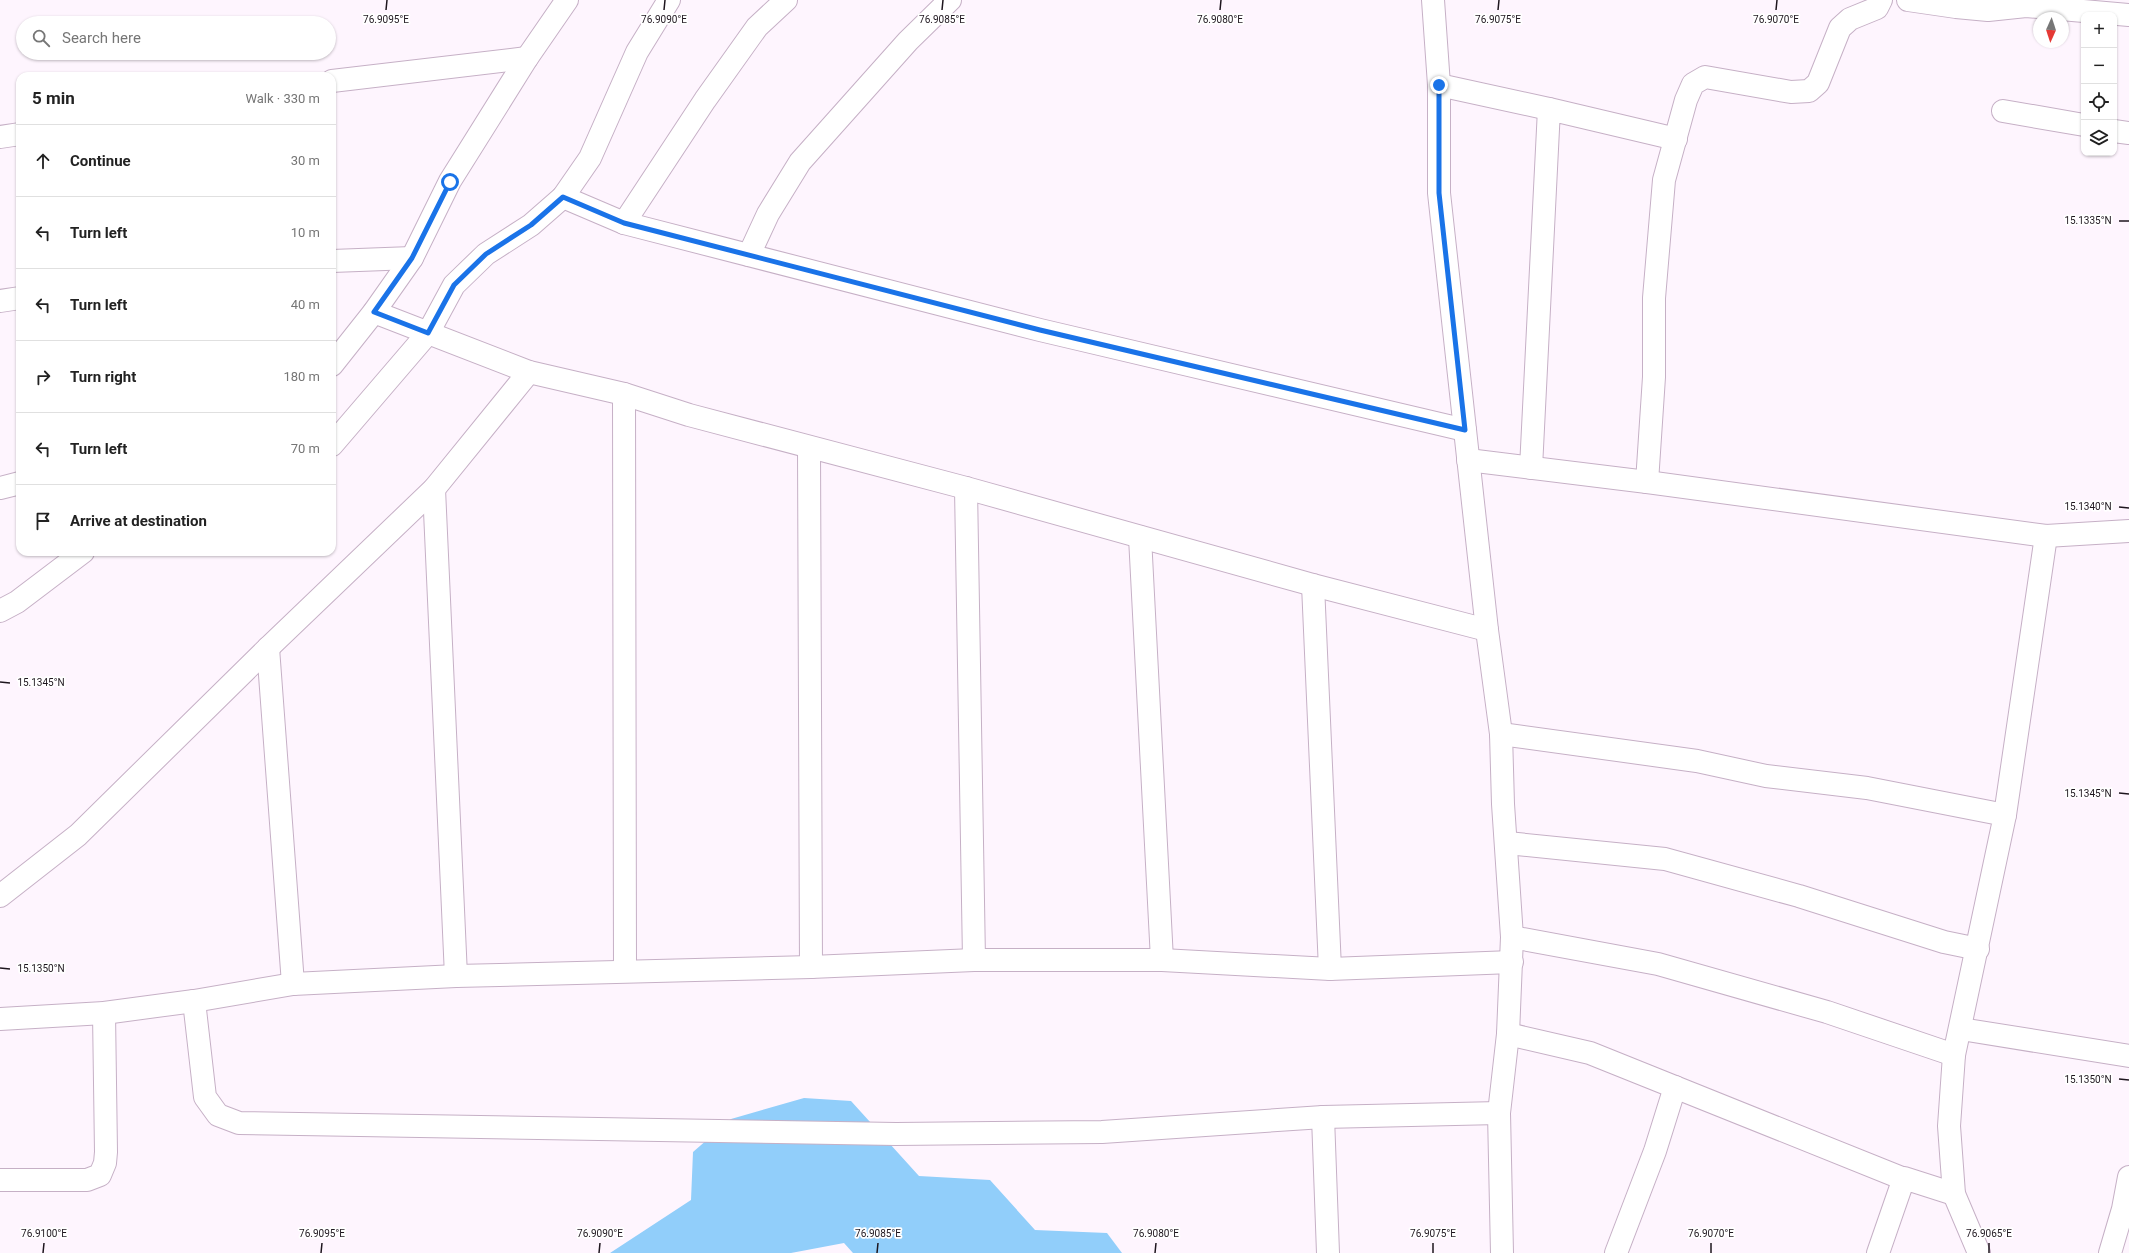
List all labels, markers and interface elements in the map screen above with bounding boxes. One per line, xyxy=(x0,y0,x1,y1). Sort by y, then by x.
north arrow xyxy=(2033,12,2069,48)
map controls xyxy=(2081,12,2117,156)
button: + xyxy=(2081,12,2117,48)
text: 76.9095°E xyxy=(363,14,409,25)
text: 76.9090°E xyxy=(641,14,687,25)
text: 76.9085°E xyxy=(919,14,965,25)
text: 76.9080°E xyxy=(1197,14,1243,25)
text: 76.9075°E xyxy=(1475,14,1521,25)
text: 76.9070°E xyxy=(1753,14,1799,25)
search box xyxy=(16,16,336,60)
icon: search xyxy=(30,27,52,49)
text: Search here xyxy=(62,29,141,47)
button: − xyxy=(2081,48,2117,84)
route end xyxy=(1430,76,1448,94)
button: locate xyxy=(2081,84,2117,120)
text: 5 min xyxy=(32,88,75,108)
text: Walk · 330 m xyxy=(245,91,320,106)
button: layers xyxy=(2081,120,2117,156)
icon: ahead xyxy=(32,150,54,172)
text: Continue xyxy=(70,152,131,170)
text: 30 m xyxy=(291,153,320,168)
route start xyxy=(441,173,459,191)
text: 15.1335°N xyxy=(2064,215,2112,226)
icon: left xyxy=(32,222,54,244)
text: Turn left xyxy=(70,224,127,242)
text: 10 m xyxy=(291,225,320,240)
icon: left xyxy=(32,294,54,316)
text: Turn left xyxy=(70,296,127,314)
text: 40 m xyxy=(291,297,320,312)
icon: right xyxy=(32,366,54,388)
text: Turn right xyxy=(70,368,136,386)
text: 180 m xyxy=(283,369,320,384)
icon: left xyxy=(32,438,54,460)
text: Turn left xyxy=(70,440,127,458)
text: 70 m xyxy=(291,441,320,456)
text: 15.1340°N xyxy=(2064,501,2112,512)
icon: arrive xyxy=(32,510,54,532)
text: Arrive at destination xyxy=(70,512,207,530)
text: 15.1345°N xyxy=(17,677,65,688)
text: 15.1345°N xyxy=(2064,788,2112,799)
text: 15.1350°N xyxy=(17,963,65,974)
text: 15.1350°N xyxy=(2064,1074,2112,1085)
text: 76.9100°E xyxy=(21,1228,67,1239)
text: 76.9095°E xyxy=(299,1228,345,1239)
text: 76.9090°E xyxy=(577,1228,623,1239)
text: 76.9085°E xyxy=(855,1228,901,1239)
text: 76.9080°E xyxy=(1133,1228,1179,1239)
text: 76.9075°E xyxy=(1410,1228,1456,1239)
text: 76.9070°E xyxy=(1688,1228,1734,1239)
text: 76.9065°E xyxy=(1966,1228,2012,1239)

